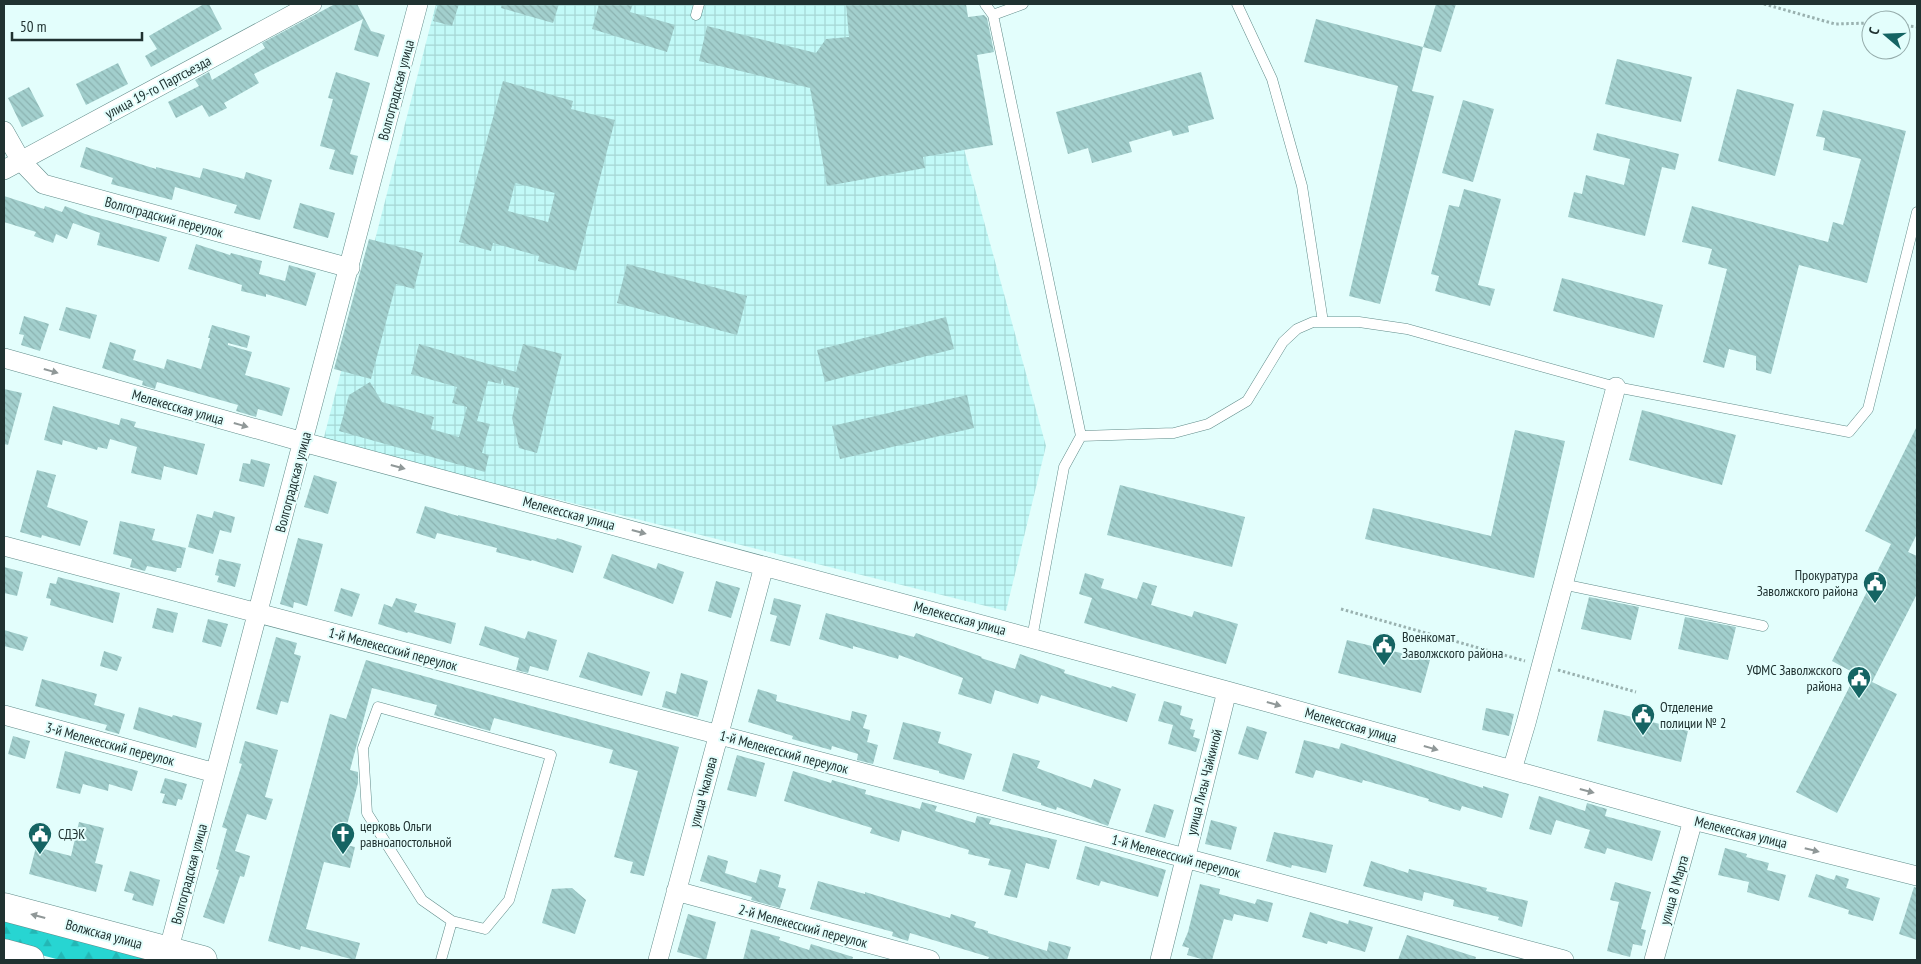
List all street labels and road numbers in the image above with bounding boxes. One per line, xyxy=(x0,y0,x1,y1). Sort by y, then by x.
street label: Волгоградская улица xyxy=(374,38,418,142)
street label: улица 19-го Партсъезда xyxy=(102,51,214,123)
street label: Волгоградский переулок xyxy=(103,193,226,242)
street label: Мелекесская улица xyxy=(130,385,226,429)
street label: Волгоградская улица xyxy=(271,430,315,534)
street label: Мелекесская улица xyxy=(521,492,617,534)
street label: Мелекесская улица xyxy=(912,597,1008,639)
street label: 1-й Мелекесский переулок xyxy=(327,623,460,675)
street label: Мелекесская улица xyxy=(1303,703,1399,747)
street label: 3-й Мелекесский переулок xyxy=(44,718,177,770)
street label: 1-й Мелекесский переулок xyxy=(718,726,851,778)
street label: улица Лизы Чайкиной xyxy=(1182,727,1226,837)
street label: улица Чкалова xyxy=(685,755,721,829)
street label: Мелекесская улица xyxy=(1693,812,1789,852)
street label: Волгоградская улица xyxy=(167,822,211,926)
street label: 1-й Мелекесский переулок xyxy=(1110,830,1243,882)
street label: улица 8 Марта xyxy=(1655,853,1693,927)
street label: 2-й Мелекесский переулок xyxy=(737,900,870,952)
street label: Волжская улица xyxy=(64,915,144,953)

